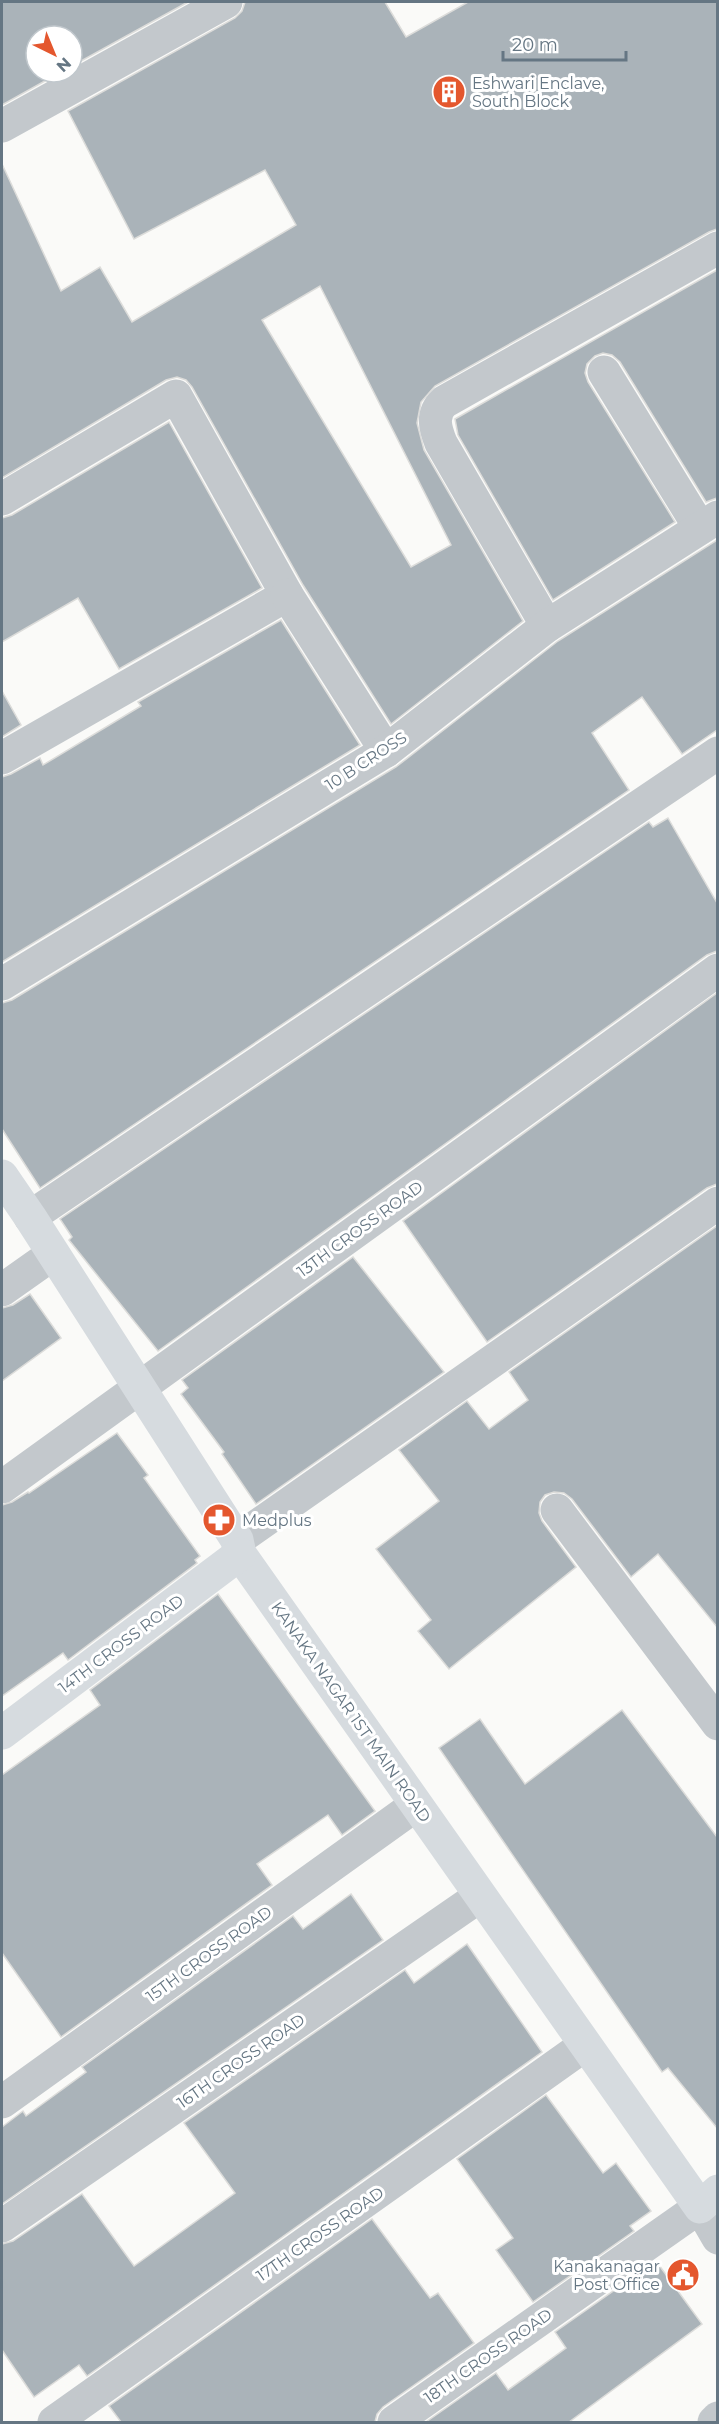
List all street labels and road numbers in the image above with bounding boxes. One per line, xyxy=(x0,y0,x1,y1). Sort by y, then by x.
street label: 10 B CROSS xyxy=(322,728,410,794)
street label: 13TH CROSS ROAD xyxy=(293,1177,427,1281)
street label: 14TH CROSS ROAD xyxy=(55,1591,187,1697)
street label: KANAKA NAGAR 1ST MAIN ROAD xyxy=(267,1598,435,1826)
street label: 15TH CROSS ROAD xyxy=(142,1902,276,2006)
street label: 16TH CROSS ROAD xyxy=(174,2010,308,2112)
street label: 17TH CROSS ROAD xyxy=(253,2183,387,2285)
street label: 18TH CROSS ROAD xyxy=(420,2305,556,2407)

